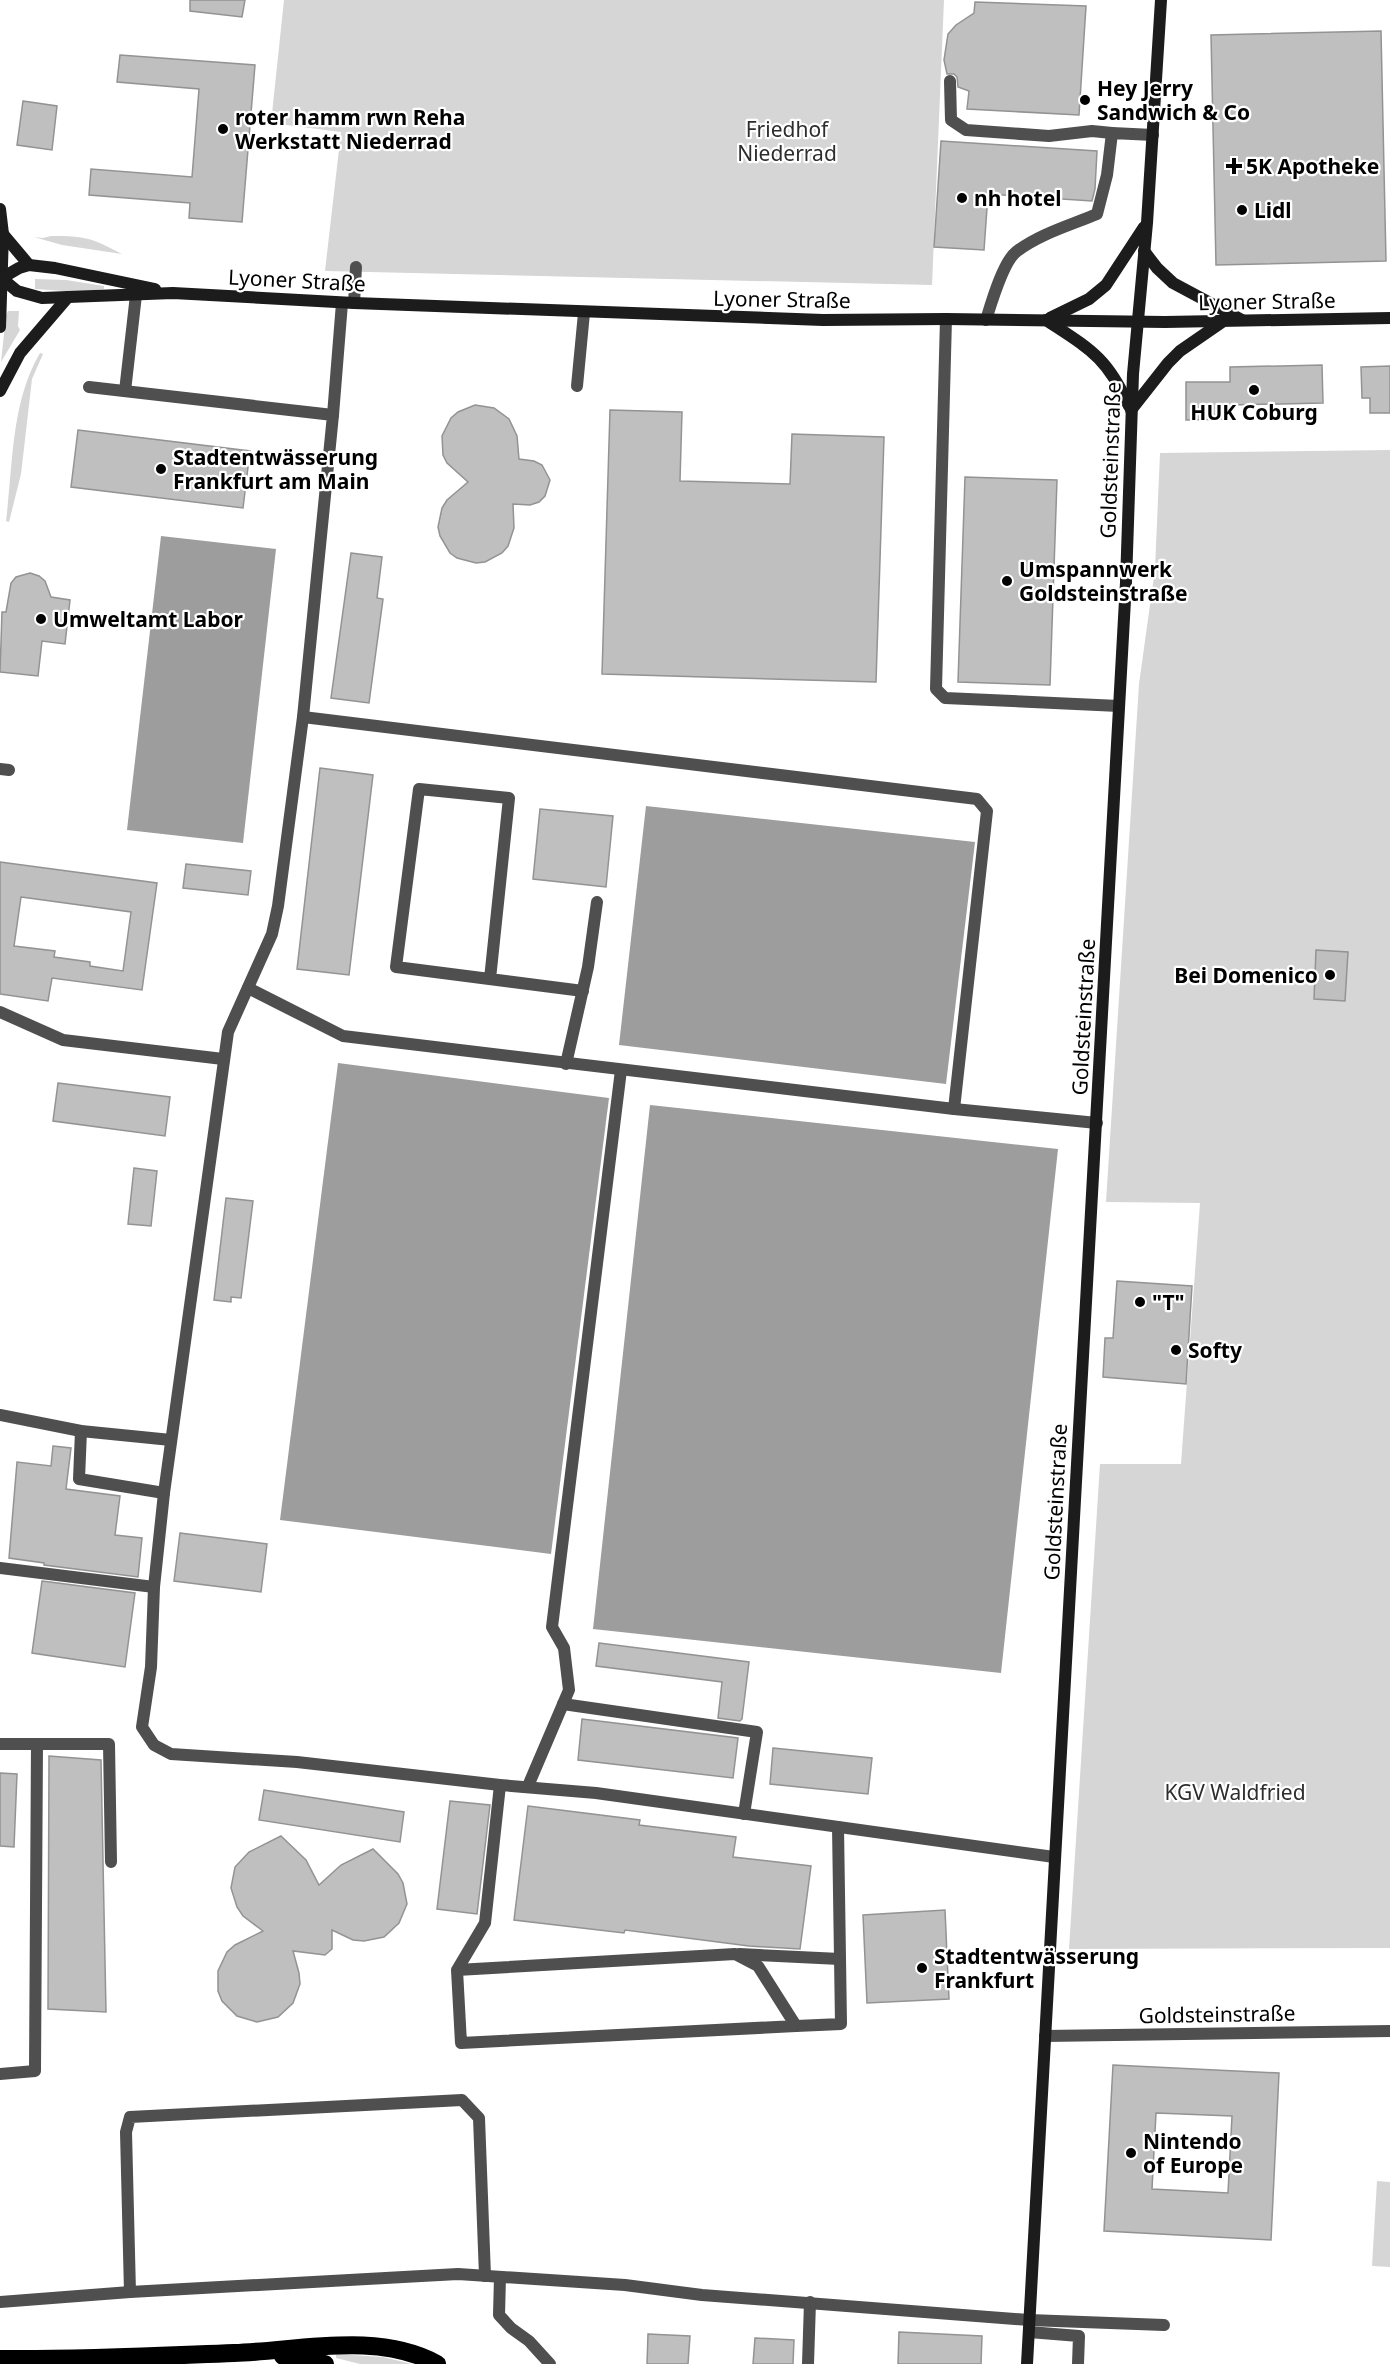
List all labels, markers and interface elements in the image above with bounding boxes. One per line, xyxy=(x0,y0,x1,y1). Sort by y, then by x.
place label: Hey Jerry Sandwich & Co xyxy=(1097,74,1250,126)
marker: Hey Jerry Sandwich & Co xyxy=(1078,93,1092,107)
place label: roter hamm rwn Reha Werkstatt Niederrad xyxy=(235,103,465,155)
park label: Friedhof Niederrad xyxy=(737,115,837,167)
marker: roter hamm rwn Reha Werkstatt Niederrad xyxy=(216,122,230,136)
place label: 5K Apotheke xyxy=(1246,152,1379,180)
marker: 5K Apotheke xyxy=(1227,159,1241,173)
place label: nh hotel xyxy=(974,184,1061,212)
marker: nh hotel xyxy=(955,191,969,205)
place label: Lidl xyxy=(1254,196,1292,224)
marker: Lidl xyxy=(1235,203,1249,217)
street label: Lyoner Straße xyxy=(228,262,366,298)
street label: Lyoner Straße xyxy=(713,284,851,314)
street label: Lyoner Straße xyxy=(1198,286,1336,316)
street label: Goldsteinstraße xyxy=(1093,381,1127,539)
marker: HUK Coburg xyxy=(1247,383,1261,397)
place label: HUK Coburg xyxy=(1190,398,1318,426)
place label: Stadtentwässerung Frankfurt am Main xyxy=(173,443,378,495)
marker: Stadtentwässerung Frankfurt am Main xyxy=(154,462,168,476)
place label: Umspannwerk Goldsteinstraße xyxy=(1019,555,1188,607)
marker: Umspannwerk Goldsteinstraße xyxy=(1000,574,1014,588)
place label: Umweltamt Labor xyxy=(53,605,244,633)
marker: Umweltamt Labor xyxy=(34,612,48,626)
street label: Goldsteinstraße xyxy=(1065,938,1101,1096)
place label: Bei Domenico xyxy=(1174,961,1318,989)
marker: Bei Domenico xyxy=(1323,968,1337,982)
place label: "T" xyxy=(1152,1288,1185,1316)
marker: "T" xyxy=(1133,1295,1147,1309)
place label: Softy xyxy=(1188,1336,1242,1364)
marker: Softy xyxy=(1169,1343,1183,1357)
street label: Goldsteinstraße xyxy=(1037,1423,1073,1581)
park label: KGV Waldfried xyxy=(1164,1778,1306,1806)
place label: Stadtentwässerung Frankfurt xyxy=(934,1942,1139,1994)
marker: Stadtentwässerung Frankfurt xyxy=(915,1961,929,1975)
street label: Goldsteinstraße xyxy=(1138,1999,1296,2029)
place label: Nintendo of Europe xyxy=(1143,2127,1243,2179)
marker: Nintendo of Europe xyxy=(1124,2146,1138,2160)

